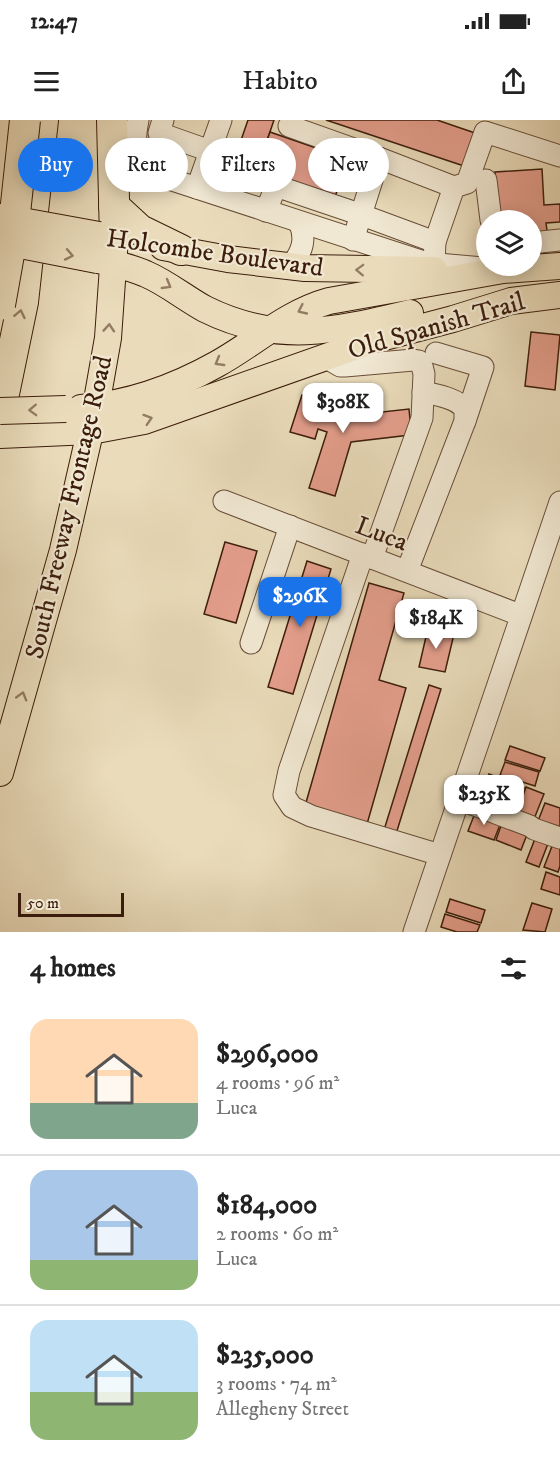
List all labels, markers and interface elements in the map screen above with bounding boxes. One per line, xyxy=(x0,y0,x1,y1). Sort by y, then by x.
text: 12:47 xyxy=(30,8,78,35)
text: Habito xyxy=(242,64,318,98)
icon: menu xyxy=(30,65,63,98)
icon: share xyxy=(497,65,530,98)
chip: Buy xyxy=(18,138,93,192)
chip: Rent xyxy=(105,138,188,192)
chip: Filters xyxy=(200,138,296,192)
chip: New xyxy=(308,138,389,192)
map controls xyxy=(476,210,542,276)
button: layers xyxy=(476,210,542,276)
street label: Holcombe Boulevard xyxy=(104,222,325,285)
one-way arrow xyxy=(64,248,74,261)
one-way arrow xyxy=(356,264,365,277)
one-way arrow xyxy=(161,278,171,290)
street label: Old Spanish Trail xyxy=(344,285,529,367)
one-way arrow xyxy=(297,303,308,315)
one-way arrow xyxy=(13,309,26,319)
one-way arrow xyxy=(102,323,115,332)
street label: South Freeway Frontage Road xyxy=(18,352,120,662)
one-way arrow xyxy=(215,355,225,367)
pin: $308K xyxy=(301,383,385,434)
text: $308K xyxy=(316,390,370,415)
one-way arrow xyxy=(29,403,38,416)
one-way arrow xyxy=(142,414,153,427)
street label: Luca xyxy=(351,509,412,559)
pin: $296K xyxy=(258,577,342,628)
text: $296K xyxy=(272,584,328,609)
pin: $184K xyxy=(394,599,478,650)
text: $184K xyxy=(409,606,463,631)
one-way arrow xyxy=(14,691,27,701)
pin: $235K xyxy=(442,775,526,826)
text: $235K xyxy=(458,782,510,807)
scale bar xyxy=(18,890,124,918)
text: 50 m xyxy=(27,893,59,913)
text: 4 homes xyxy=(30,952,116,985)
icon: filters xyxy=(497,952,530,985)
text: $296,000 xyxy=(216,1038,318,1071)
icon: home xyxy=(78,1043,150,1115)
text: 4 rooms · 96 m² xyxy=(216,1071,339,1096)
text: Luca xyxy=(216,1096,257,1121)
text: $184,000 xyxy=(216,1189,317,1222)
icon: home xyxy=(78,1194,150,1266)
text: 2 rooms · 60 m² xyxy=(216,1222,338,1247)
text: Luca xyxy=(216,1247,257,1272)
text: $235,000 xyxy=(216,1339,314,1372)
icon: home xyxy=(78,1344,150,1416)
text: 3 rooms · 74 m² xyxy=(216,1372,337,1397)
text: Allegheny Street xyxy=(216,1397,349,1422)

